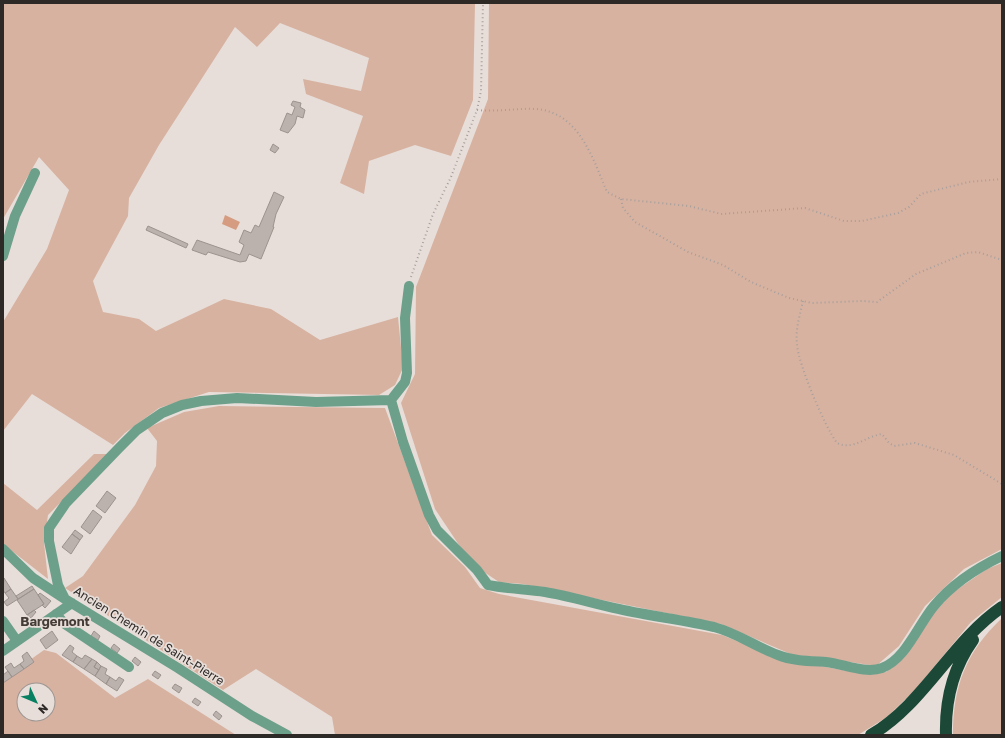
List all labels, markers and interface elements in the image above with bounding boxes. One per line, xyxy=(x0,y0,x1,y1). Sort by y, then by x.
street label: Ancien Chemin de Saint-Pierre xyxy=(71,583,227,688)
district label: Bargemont xyxy=(20,613,90,629)
north arrow xyxy=(16,682,56,722)
text: N xyxy=(36,702,51,717)

